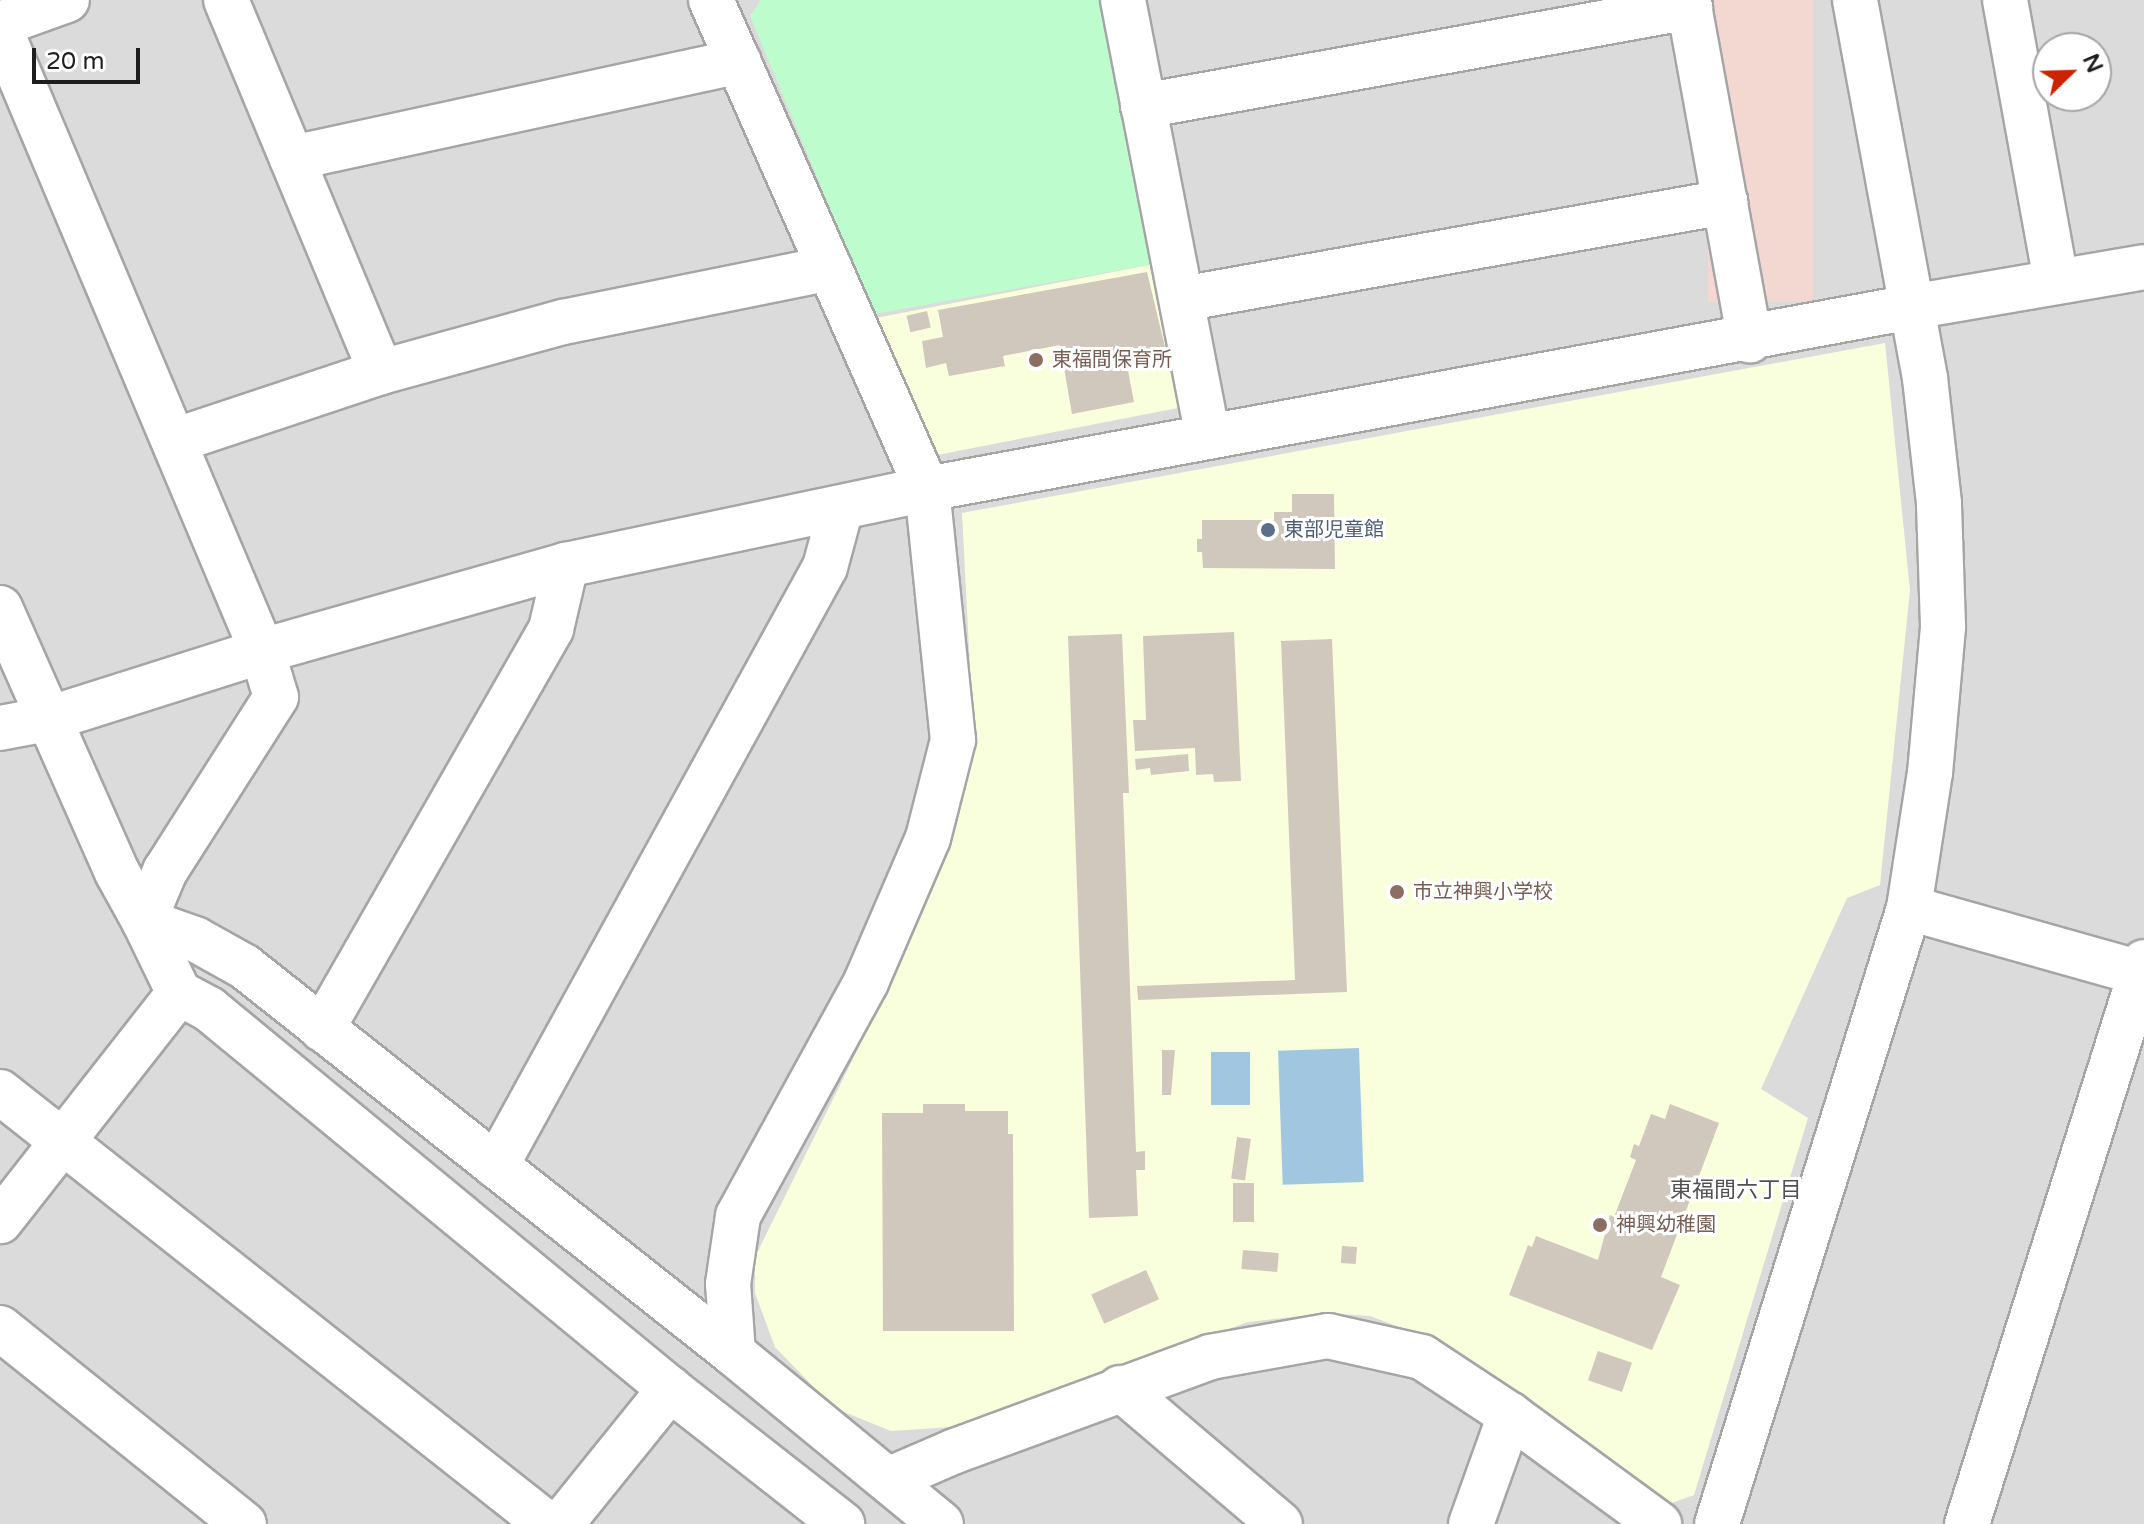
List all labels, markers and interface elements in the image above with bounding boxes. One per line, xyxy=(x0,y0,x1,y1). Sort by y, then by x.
scale bar xyxy=(36,32,144,82)
north arrow xyxy=(2032,32,2112,112)
text: 20 m xyxy=(46,47,104,76)
text: N xyxy=(2077,50,2108,77)
place label: 東福間保育所 xyxy=(1052,348,1172,372)
marker: 東福間保育所 xyxy=(1027,351,1045,369)
place label: 東部児童館 xyxy=(1284,518,1384,542)
marker: 東部児童館 xyxy=(1259,521,1277,539)
place label: 市立神興小学校 xyxy=(1413,880,1553,904)
marker: 市立神興小学校 xyxy=(1388,883,1406,901)
district label: 東福間六丁目 xyxy=(1670,1178,1802,1204)
place label: 神興幼稚園 xyxy=(1616,1213,1716,1237)
marker: 神興幼稚園 xyxy=(1591,1216,1609,1234)

